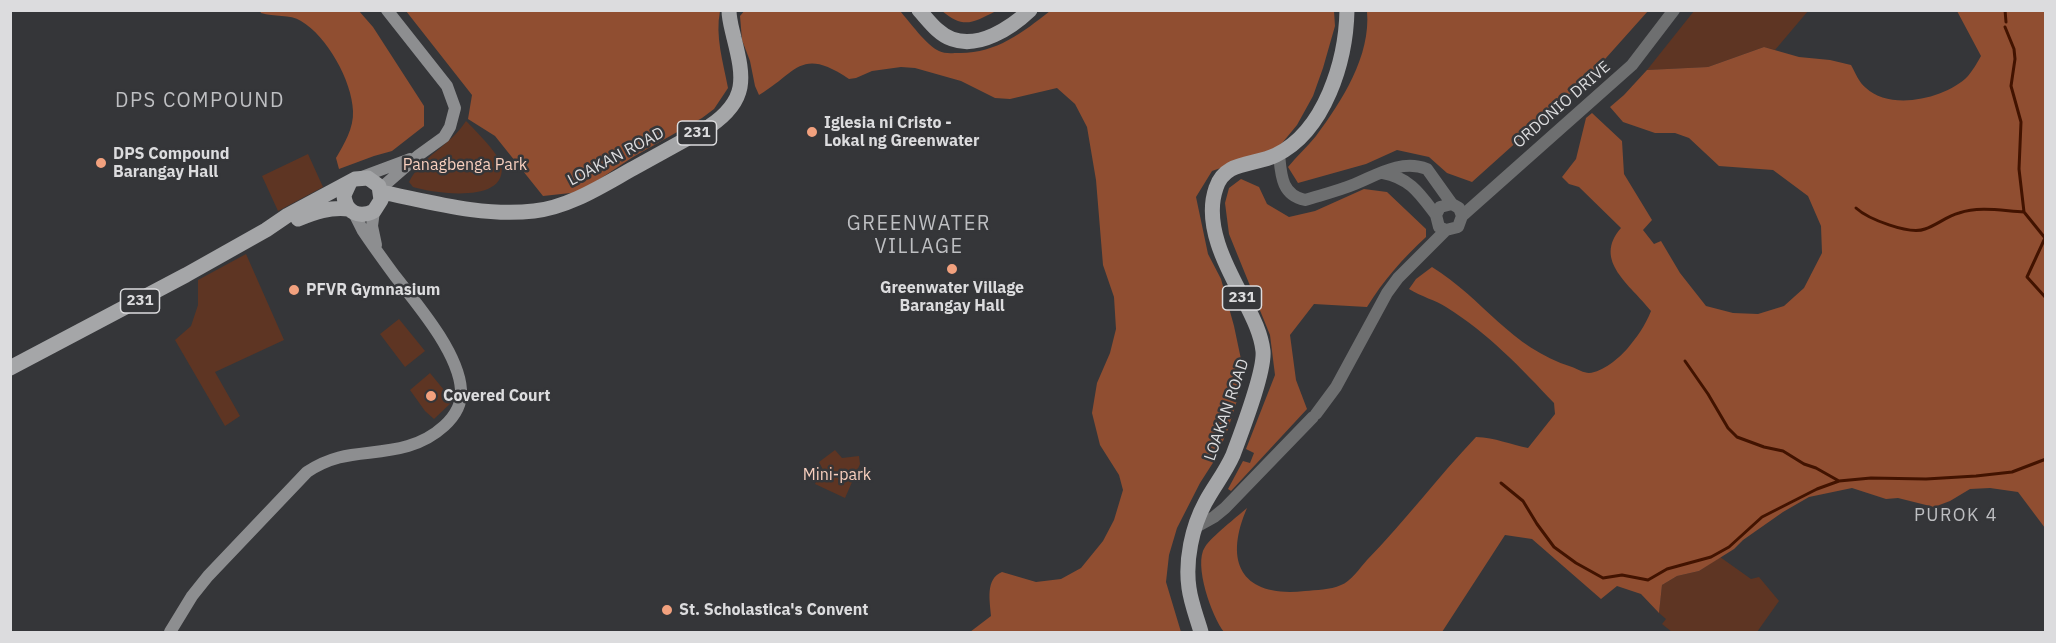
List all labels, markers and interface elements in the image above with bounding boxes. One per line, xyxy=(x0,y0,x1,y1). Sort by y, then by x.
street label: ORDONIO DRIVE xyxy=(1509,57,1615,153)
district label: DPS COMPOUND xyxy=(115,89,285,113)
place label: Iglesia ni Cristo - Lokal ng Greenwater xyxy=(824,113,980,151)
road number: 231 xyxy=(678,121,716,145)
street label: LOAKAN ROAD xyxy=(564,124,668,190)
marker: Iglesia ni Cristo - Lokal ng Greenwater xyxy=(805,125,819,139)
place label: DPS Compound Barangay Hall xyxy=(113,144,230,182)
park label: Panagbenga Park xyxy=(403,155,527,175)
marker: DPS Compound Barangay Hall xyxy=(94,156,108,170)
district label: GREENWATER VILLAGE xyxy=(847,212,991,259)
marker: Greenwater Village Barangay Hall xyxy=(945,262,959,276)
place label: Greenwater Village Barangay Hall xyxy=(880,278,1024,316)
place label: PFVR Gymnasium xyxy=(306,280,440,300)
marker: PFVR Gymnasium xyxy=(287,283,301,297)
road number: 231 xyxy=(1222,286,1262,310)
road number: 231 xyxy=(120,289,160,313)
street label: LOAKAN ROAD xyxy=(1201,357,1253,463)
place label: Covered Court xyxy=(443,386,550,406)
marker: Covered Court xyxy=(424,389,438,403)
park label: Mini-park xyxy=(803,465,871,485)
district label: PUROK 4 xyxy=(1914,505,1998,527)
place label: St. Scholastica's Convent xyxy=(679,600,868,620)
marker: St. Scholastica's Convent xyxy=(660,603,674,617)

